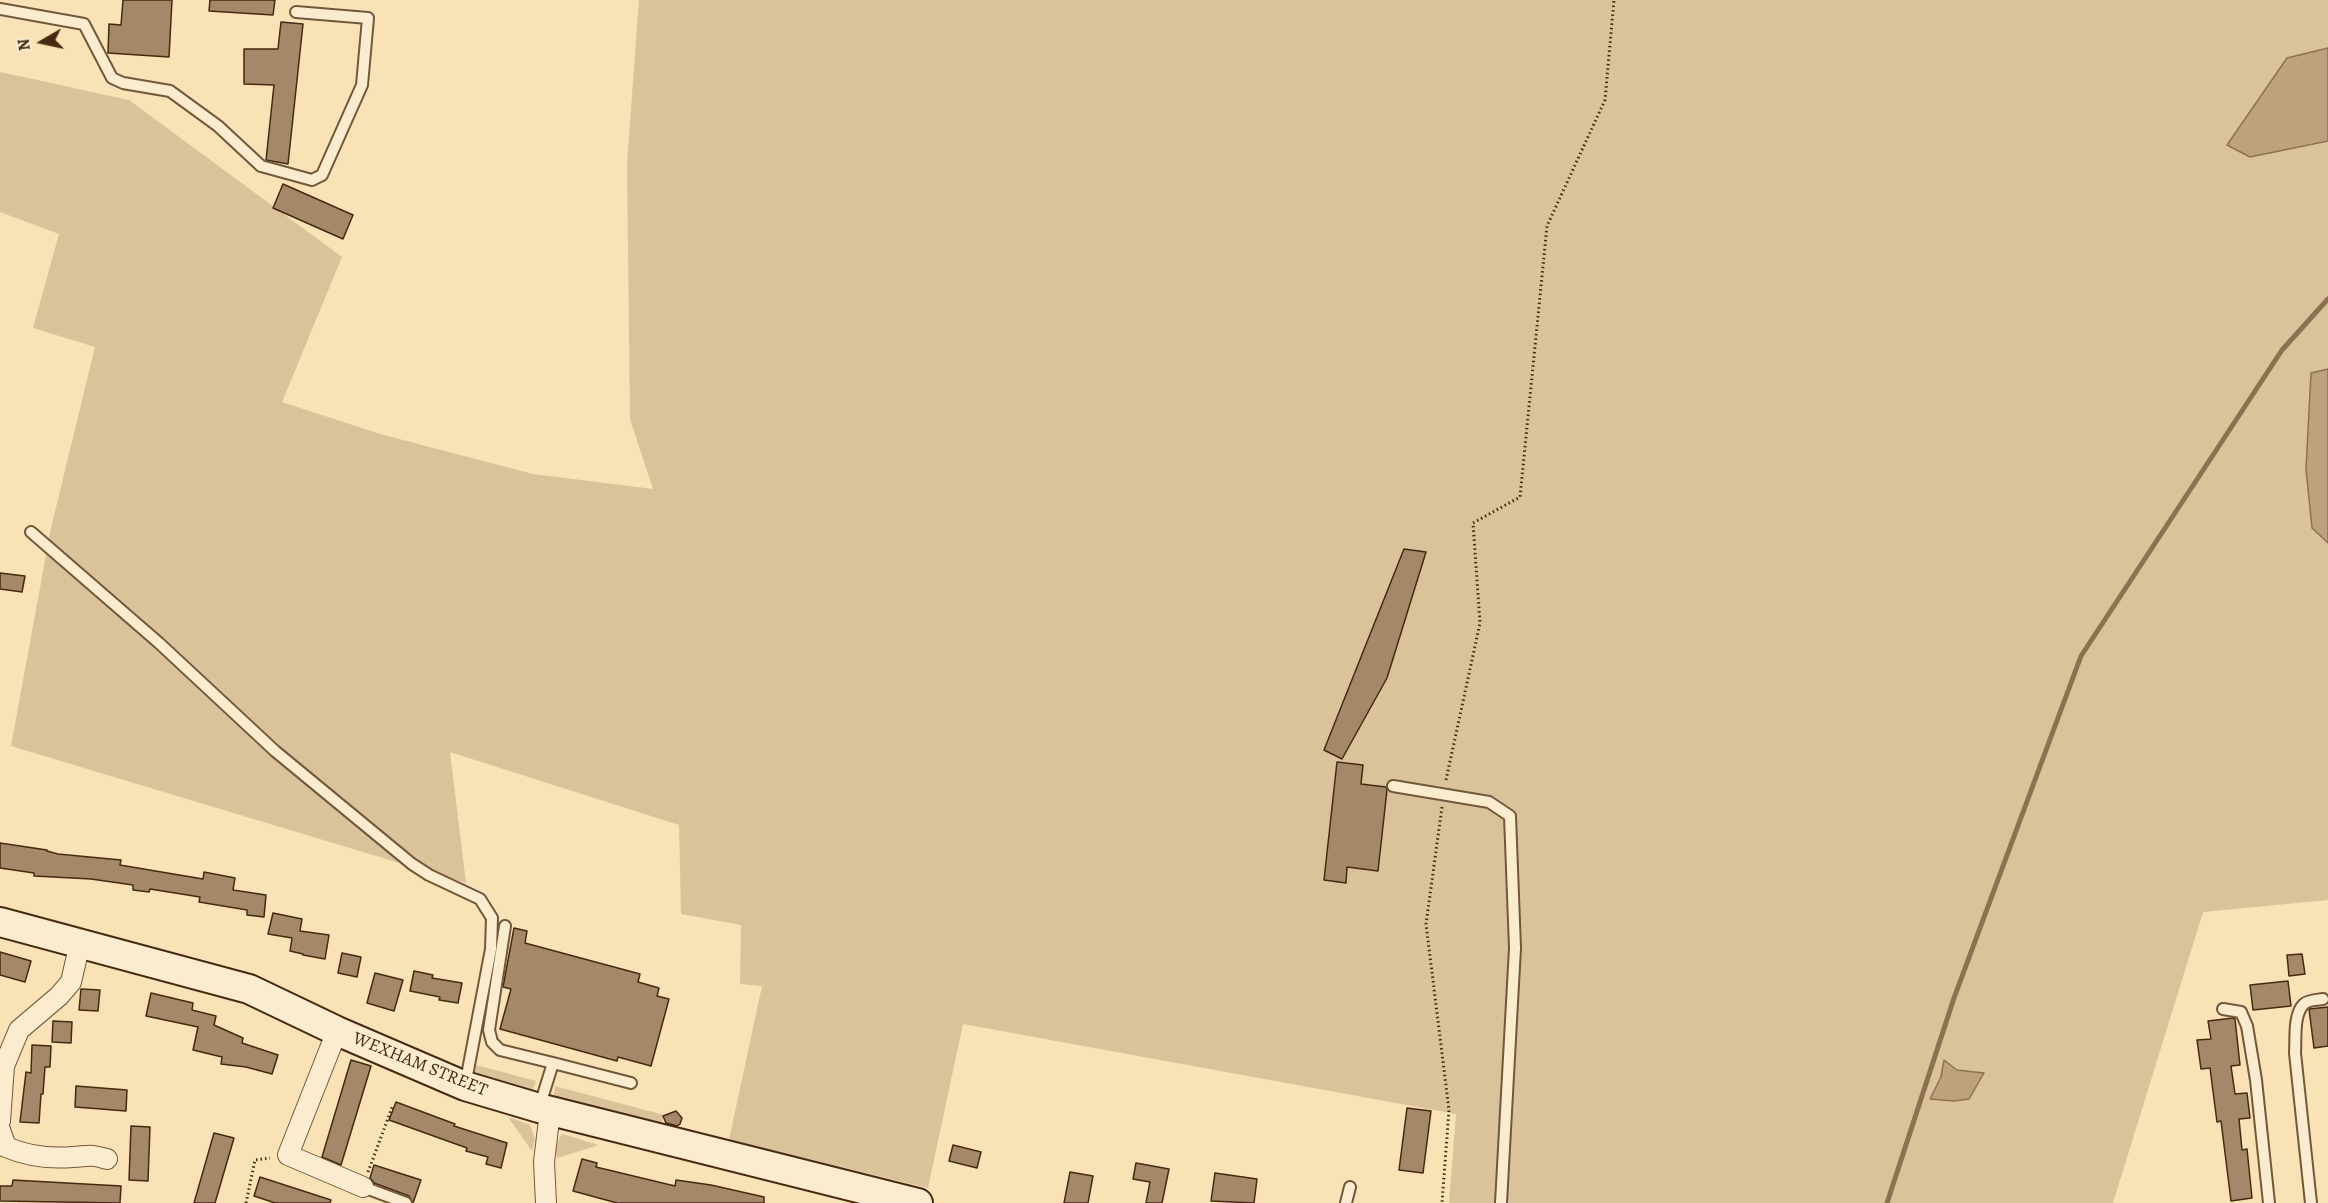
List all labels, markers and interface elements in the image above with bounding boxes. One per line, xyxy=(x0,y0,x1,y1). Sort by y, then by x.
north arrow xyxy=(12,12,72,72)
text: N xyxy=(12,37,36,52)
street label: WEXHAM STREET xyxy=(349,1028,491,1102)

